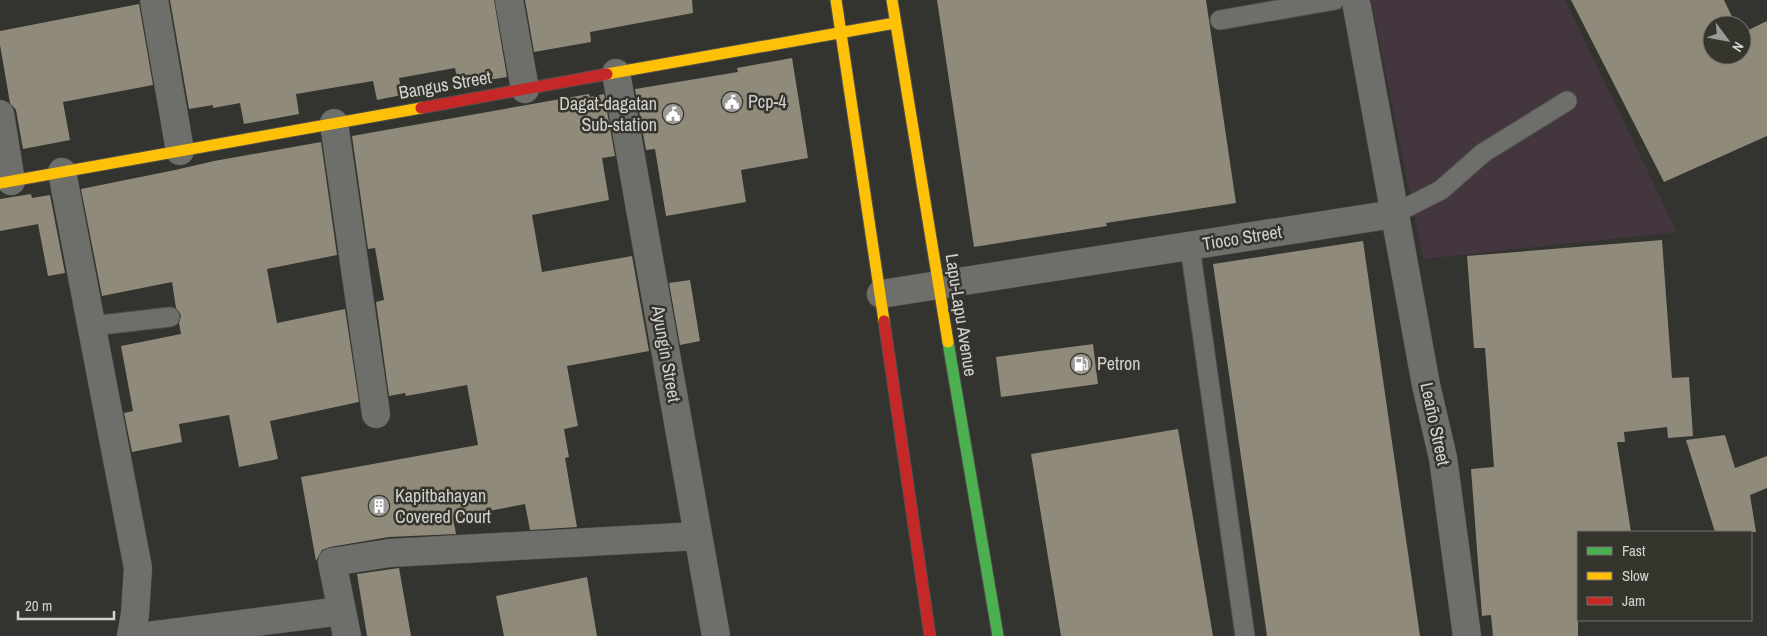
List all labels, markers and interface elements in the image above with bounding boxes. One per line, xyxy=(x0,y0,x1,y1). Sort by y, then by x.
north arrow xyxy=(1702,15,1752,65)
text: N xyxy=(1728,39,1748,55)
street label: Bangus Street xyxy=(397,64,493,105)
place label: Pcp-4 xyxy=(748,89,787,114)
public building icon: Pcp-4 xyxy=(720,90,744,114)
place label: Dagat-dagatan Sub-station xyxy=(559,91,657,137)
public building icon: Dagat-dagatan Sub-station xyxy=(661,102,685,126)
street label: Tioco Street xyxy=(1200,219,1283,256)
street label: Lapu-Lapu Avenue xyxy=(939,252,984,378)
street label: Ayungin Street xyxy=(646,303,687,404)
place label: Petron xyxy=(1097,351,1141,376)
fuel station icon: Petron xyxy=(1069,352,1093,376)
street label: Leaño Street xyxy=(1414,380,1457,468)
place label: Kapitbahayan Covered Court xyxy=(395,483,491,529)
building icon: Kapitbahayan Covered Court xyxy=(367,494,391,518)
legend xyxy=(1577,531,1752,621)
text: Fast xyxy=(1622,540,1646,561)
text: Slow xyxy=(1622,565,1649,586)
scale bar xyxy=(18,588,114,620)
text: Jam xyxy=(1622,590,1645,611)
text: 20 m xyxy=(25,595,52,616)

